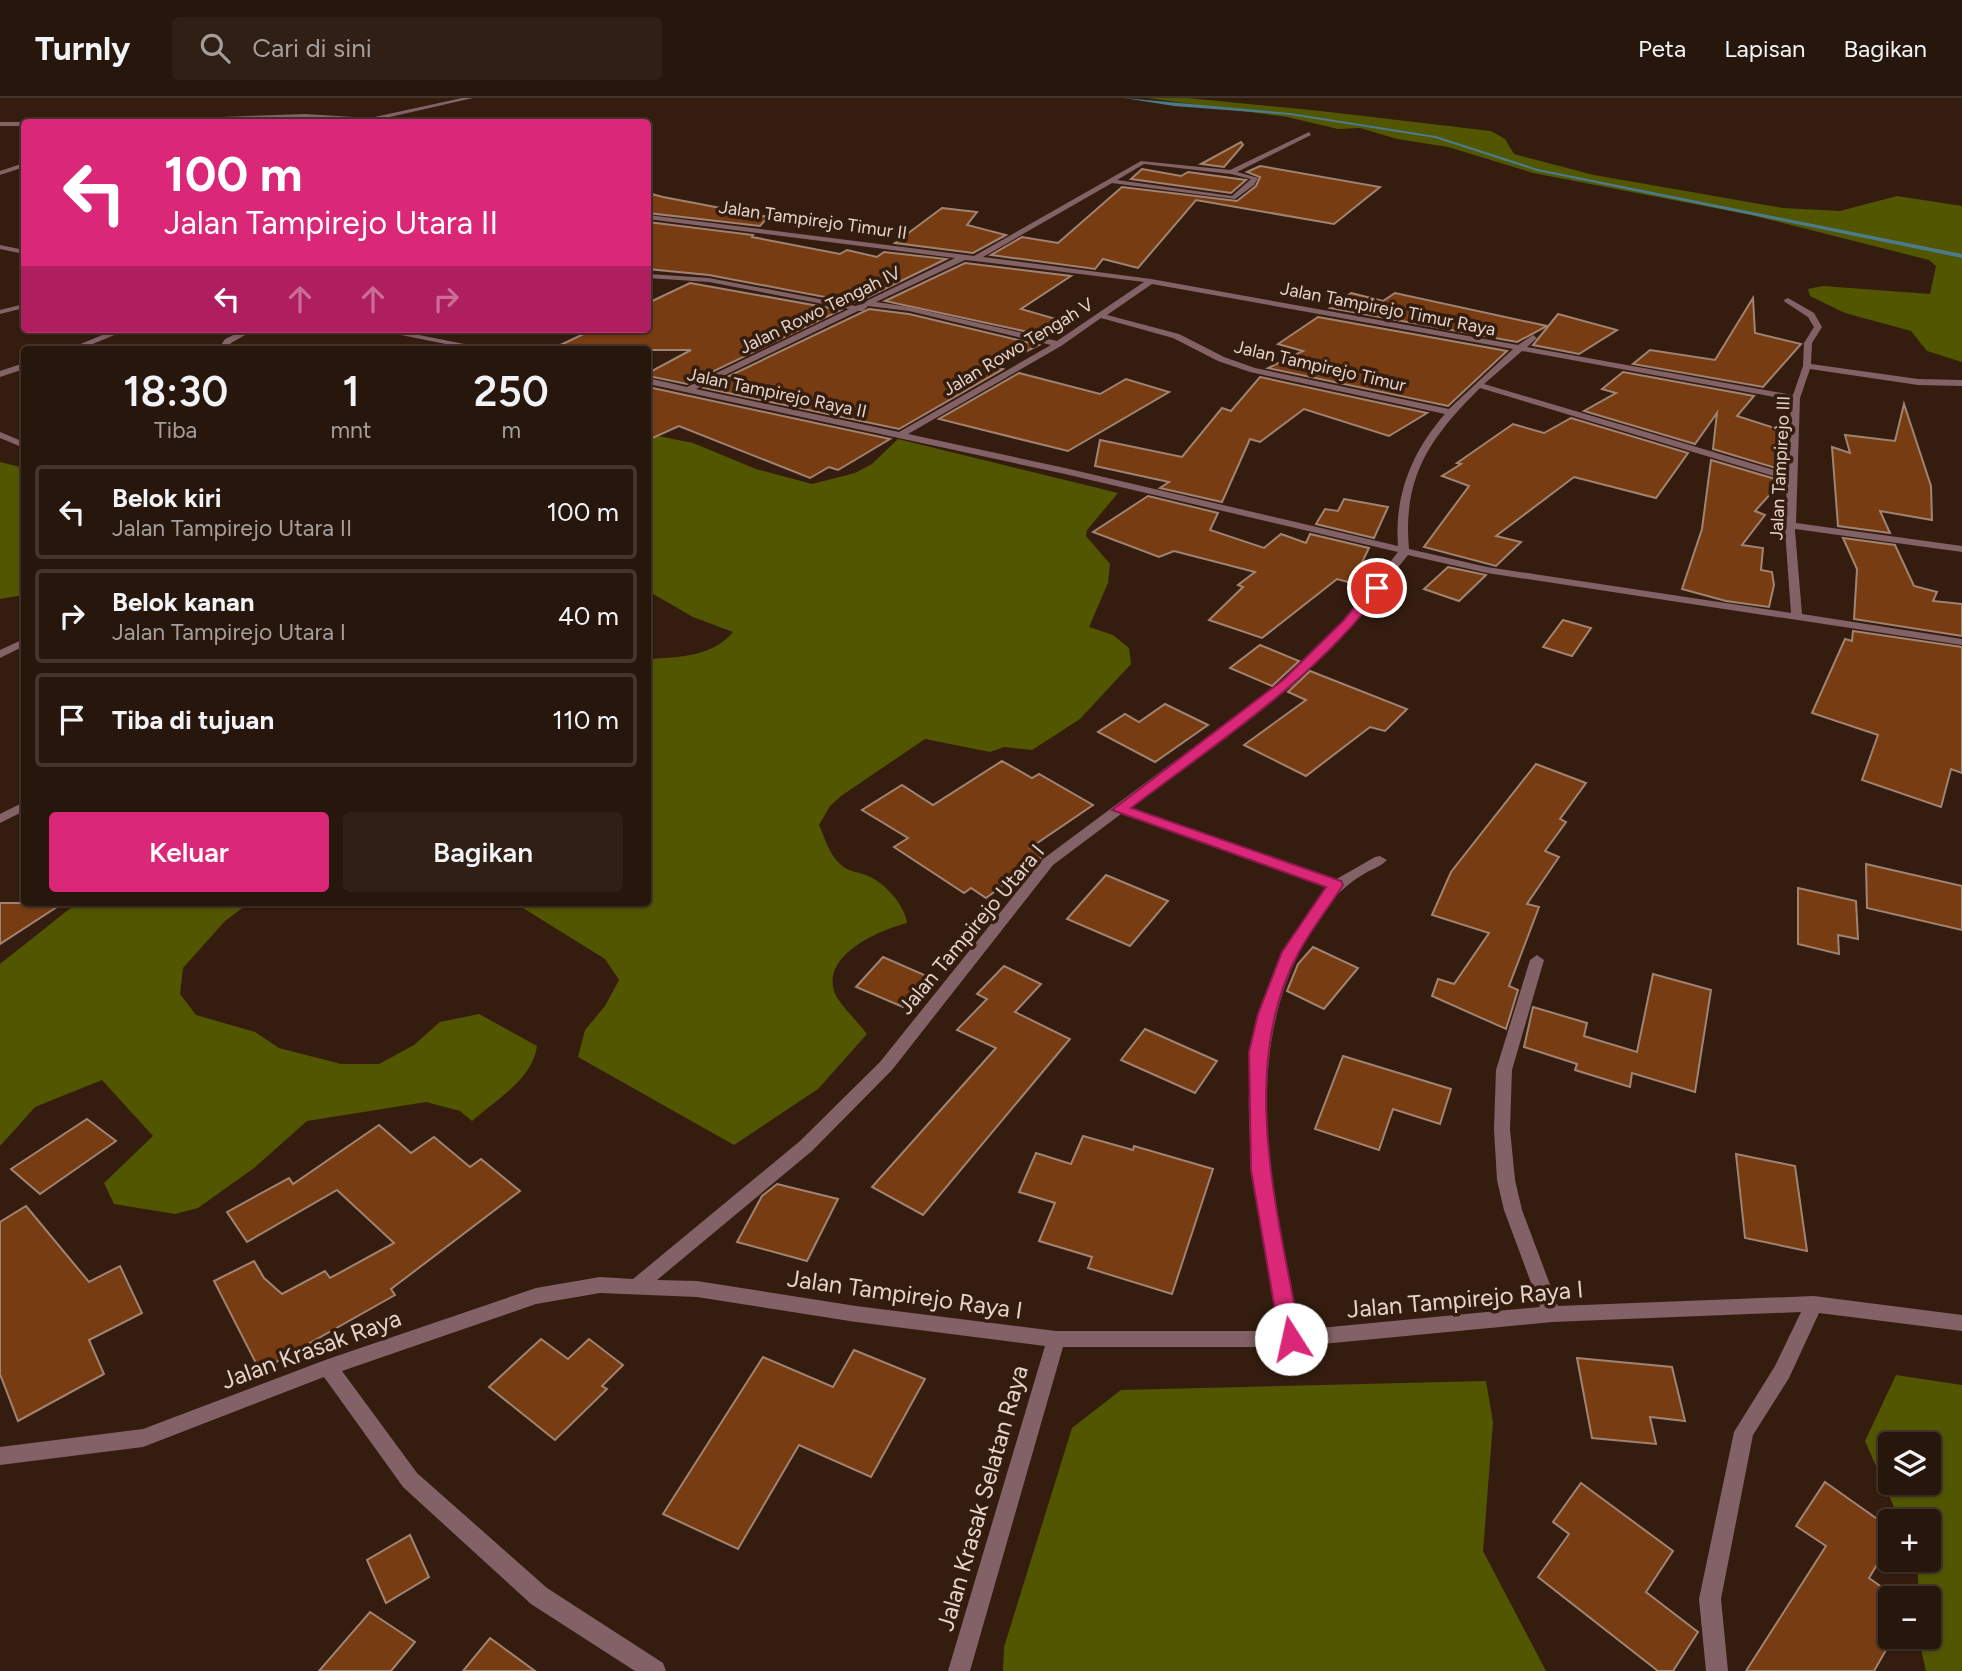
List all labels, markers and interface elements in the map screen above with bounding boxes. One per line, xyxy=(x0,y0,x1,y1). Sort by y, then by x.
search box xyxy=(172,17,662,80)
text: Turnly xyxy=(35,29,130,68)
icon: search xyxy=(196,29,234,67)
text: Cari di sini xyxy=(252,32,372,64)
text: Peta xyxy=(1638,34,1686,63)
text: Lapisan xyxy=(1724,34,1805,63)
text: Bagikan xyxy=(1843,34,1927,63)
text: 100 m xyxy=(164,144,303,203)
icon: left xyxy=(49,147,140,238)
street label: Jalan Tampirejo Timur II xyxy=(718,196,908,244)
text: Jalan Tampirejo Utara II xyxy=(164,204,498,242)
street label: Jalan Rowo Tengah IV xyxy=(736,261,905,359)
street label: Jalan Tampirejo Timur Raya xyxy=(1279,277,1497,341)
icon: left xyxy=(208,280,246,318)
icon: ahead xyxy=(281,280,319,318)
icon: ahead xyxy=(354,280,392,318)
icon: right xyxy=(427,280,465,318)
street label: Jalan Rowo Tengah V xyxy=(939,293,1098,401)
street label: Jalan Tampirejo Timur xyxy=(1232,336,1408,396)
street label: Jalan Tampirejo Raya II xyxy=(685,363,869,423)
text: 18:30 xyxy=(123,366,228,417)
text: 1 xyxy=(342,366,360,417)
text: 250 xyxy=(474,366,549,417)
street label: Jalan Tampirejo III xyxy=(1765,395,1795,541)
text: Tiba xyxy=(154,416,197,444)
text: mnt xyxy=(330,416,372,444)
text: m xyxy=(501,416,521,444)
text: Belok kiri xyxy=(112,482,221,514)
icon: left xyxy=(53,493,91,531)
text: 100 m xyxy=(546,496,619,528)
text: Jalan Tampirejo Utara II xyxy=(112,514,352,542)
pin xyxy=(1347,558,1407,618)
icon: arrive xyxy=(1358,569,1396,607)
text: Belok kanan xyxy=(112,586,255,618)
icon: right xyxy=(53,597,91,635)
text: 40 m xyxy=(558,600,619,632)
text: Jalan Tampirejo Utara I xyxy=(112,618,346,646)
icon: arrive xyxy=(53,701,91,739)
text: Tiba di tujuan xyxy=(112,704,274,736)
text: 110 m xyxy=(552,704,619,736)
button: Keluar xyxy=(49,812,329,892)
button: Bagikan xyxy=(343,812,623,892)
street label: Jalan Tampirejo Utara I xyxy=(893,839,1049,1019)
street label: Jalan Tampirejo Raya I xyxy=(786,1263,1024,1325)
street label: Jalan Tampirejo Raya I xyxy=(1346,1274,1584,1324)
position arrow xyxy=(1254,1302,1328,1376)
street label: Jalan Krasak Raya xyxy=(217,1303,405,1395)
street label: Jalan Krasak Selatan Raya xyxy=(930,1362,1034,1634)
map controls xyxy=(1878,1432,1941,1649)
button: layers xyxy=(1878,1432,1941,1495)
button: + xyxy=(1878,1509,1941,1572)
button: − xyxy=(1878,1586,1941,1649)

